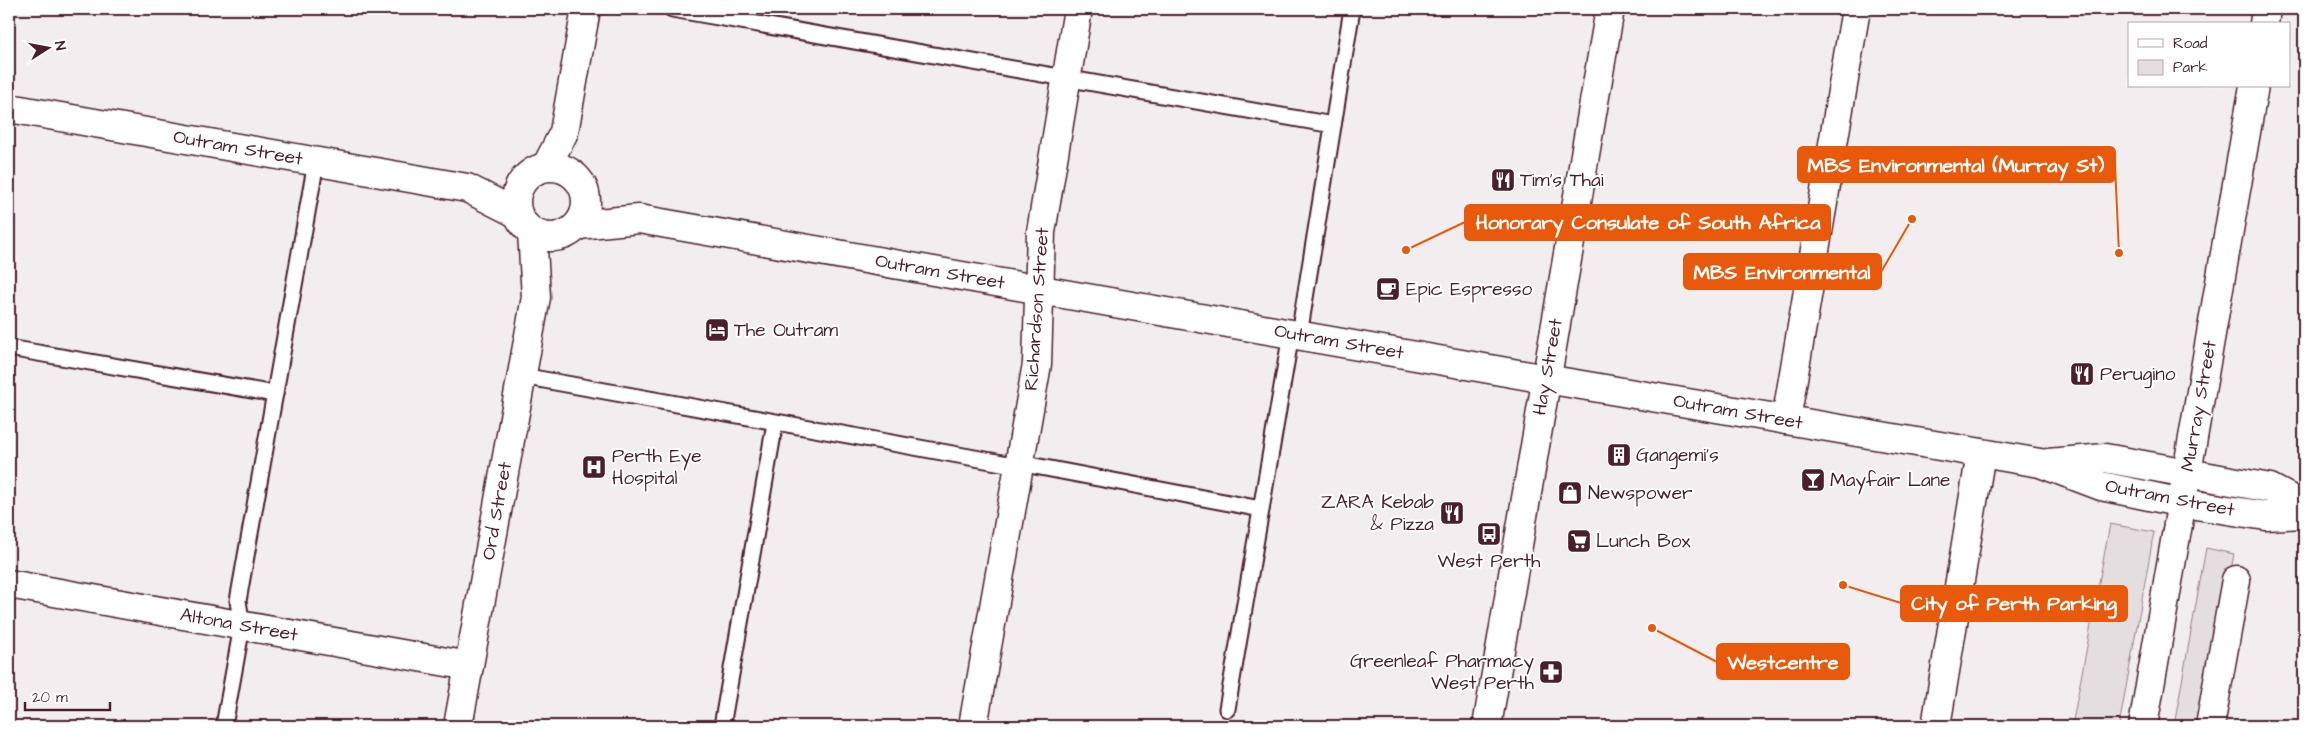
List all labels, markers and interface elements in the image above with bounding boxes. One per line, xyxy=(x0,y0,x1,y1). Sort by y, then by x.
north arrow xyxy=(22,22,72,72)
legend xyxy=(2128,22,2290,88)
text: Road xyxy=(2173,33,2208,54)
text: N xyxy=(49,39,70,52)
text: Park xyxy=(2173,57,2208,78)
street label: Outram Street xyxy=(171,123,305,173)
callout: MBS Environmental (Murray St) xyxy=(1798,147,2115,182)
text: MBS Environmental (Murray St) xyxy=(1808,152,2104,181)
restaurant icon: Tim's Thai xyxy=(1490,167,1516,193)
place label: Tim's Thai xyxy=(1520,167,1604,194)
callout: Honorary Consulate of South Africa xyxy=(1465,205,1830,240)
text: Honorary Consulate of South Africa xyxy=(1476,209,1821,238)
street label: Richardson Street xyxy=(1018,226,1056,392)
street label: Outram Street xyxy=(873,247,1007,297)
callout: MBS Environmental xyxy=(1684,254,1881,289)
text: MBS Environmental xyxy=(1694,259,1870,287)
cafe icon: Epic Espresso xyxy=(1375,276,1401,302)
place label: Epic Espresso xyxy=(1406,276,1533,303)
street label: Hay Street xyxy=(1526,316,1571,418)
hotel icon: The Outram xyxy=(704,317,730,343)
place label: The Outram xyxy=(734,317,838,344)
street label: Outram Street xyxy=(1272,317,1406,367)
street label: Murray Street xyxy=(2174,338,2225,474)
restaurant icon: Perugino xyxy=(2069,361,2095,387)
place label: Perugino xyxy=(2100,361,2176,389)
street label: Outram Street xyxy=(1671,387,1805,437)
building icon: Gangemi's xyxy=(1606,442,1632,468)
place label: Gangemi's xyxy=(1636,442,1719,470)
place label: Perth Eye Hospital xyxy=(612,443,702,492)
hospital icon: Perth Eye Hospital xyxy=(581,454,607,480)
street label: Ord Street xyxy=(475,460,519,562)
bar icon: Mayfair Lane xyxy=(1800,467,1826,493)
place label: Mayfair Lane xyxy=(1830,467,1950,495)
street label: Outram Street xyxy=(2103,472,2237,524)
shop icon: Newspower xyxy=(1557,480,1583,506)
place label: Newspower xyxy=(1588,480,1693,507)
place label: ZARA Kebab & Pizza xyxy=(1321,489,1434,538)
restaurant icon: ZARA Kebab & Pizza xyxy=(1439,500,1465,526)
bus stop icon: West Perth xyxy=(1476,521,1502,547)
supermarket icon: Lunch Box xyxy=(1566,528,1592,554)
place label: Lunch Box xyxy=(1596,528,1691,555)
place label: West Perth xyxy=(1438,548,1541,575)
callout: City of Perth Parking xyxy=(1901,586,2127,621)
text: City of Perth Parking xyxy=(1911,590,2117,619)
street label: Altona Street xyxy=(178,601,300,649)
callout: Westcentre xyxy=(1717,644,1849,679)
place label: Greenleaf Pharmacy West Perth xyxy=(1350,648,1535,697)
text: Westcentre xyxy=(1726,649,1839,677)
pharmacy icon: Greenleaf Pharmacy West Perth xyxy=(1538,659,1564,685)
scale bar xyxy=(25,680,110,712)
text: 20 m xyxy=(32,687,68,708)

